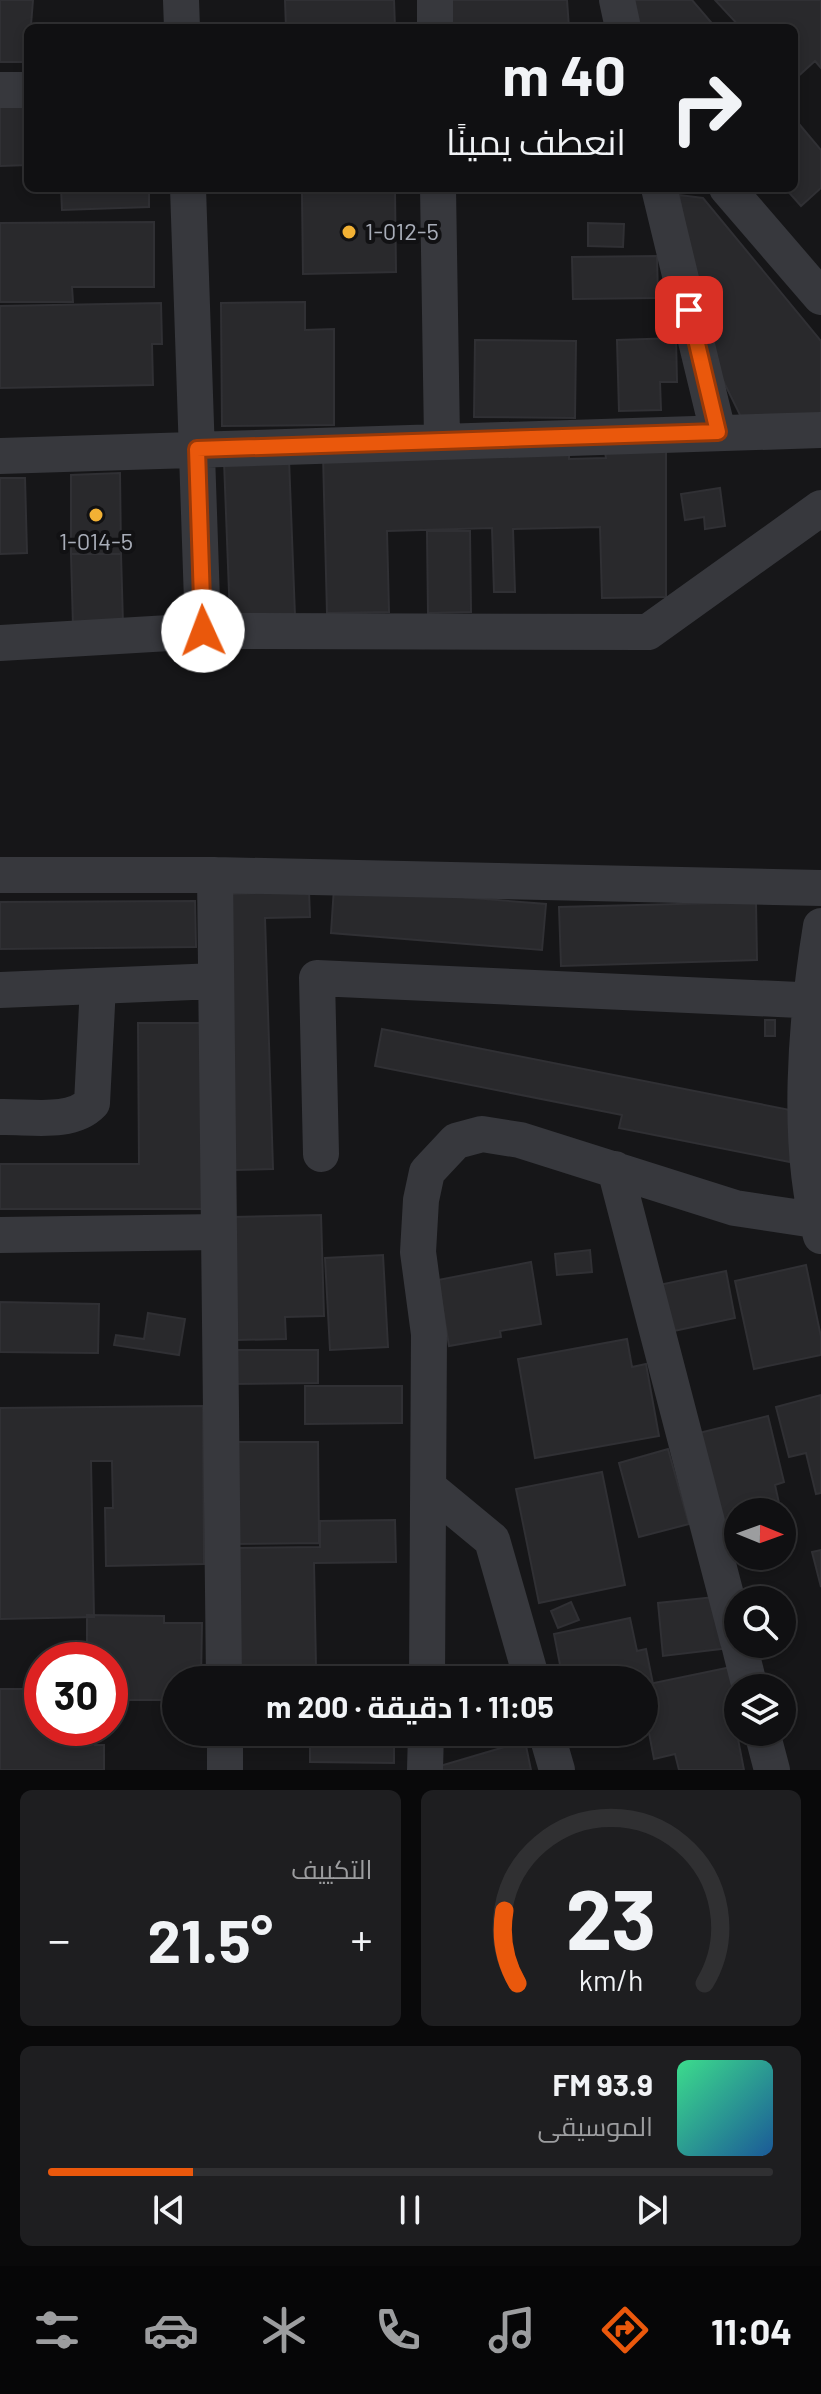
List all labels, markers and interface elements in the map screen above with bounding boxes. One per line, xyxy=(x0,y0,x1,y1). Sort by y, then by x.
text: 40 m xyxy=(502,40,626,107)
icon: right xyxy=(654,56,758,160)
text: انعطف يمينًا xyxy=(446,119,626,162)
place label: 1-012-5 xyxy=(365,216,439,245)
marker: 1-012-5 xyxy=(340,223,358,241)
pin xyxy=(655,276,723,344)
icon: arrive xyxy=(667,288,711,332)
marker: 1-014-5 xyxy=(87,506,105,524)
place label: 1-014-5 xyxy=(59,526,133,555)
position arrow xyxy=(161,589,245,673)
north arrow xyxy=(724,1498,796,1570)
map controls xyxy=(724,1498,796,1746)
button: search xyxy=(724,1586,796,1658)
speed limit sign: 30 xyxy=(24,1642,128,1746)
button: layers xyxy=(724,1674,796,1746)
text: 11:05 · 1 دقيقة · 200 m xyxy=(266,1688,554,1724)
text: التكييف xyxy=(291,1853,373,1884)
text: 23 xyxy=(566,1867,656,1967)
text: 21.5° xyxy=(147,1903,273,1975)
text: − xyxy=(48,1912,70,1965)
text: + xyxy=(351,1912,373,1965)
text: km/h xyxy=(578,1962,643,1997)
text: 93.9 FM xyxy=(553,2066,653,2102)
text: الموسيقى xyxy=(538,2110,653,2141)
icon: previous xyxy=(147,2188,191,2232)
icon: pause xyxy=(388,2188,432,2232)
icon: next xyxy=(630,2188,674,2232)
icon: filters xyxy=(29,2302,85,2358)
icon: car xyxy=(143,2302,199,2358)
icon: climate xyxy=(256,2302,312,2358)
icon: phone xyxy=(370,2302,426,2358)
icon: music xyxy=(484,2302,540,2358)
icon: directions xyxy=(597,2302,653,2358)
text: 11:04 xyxy=(711,2309,792,2352)

